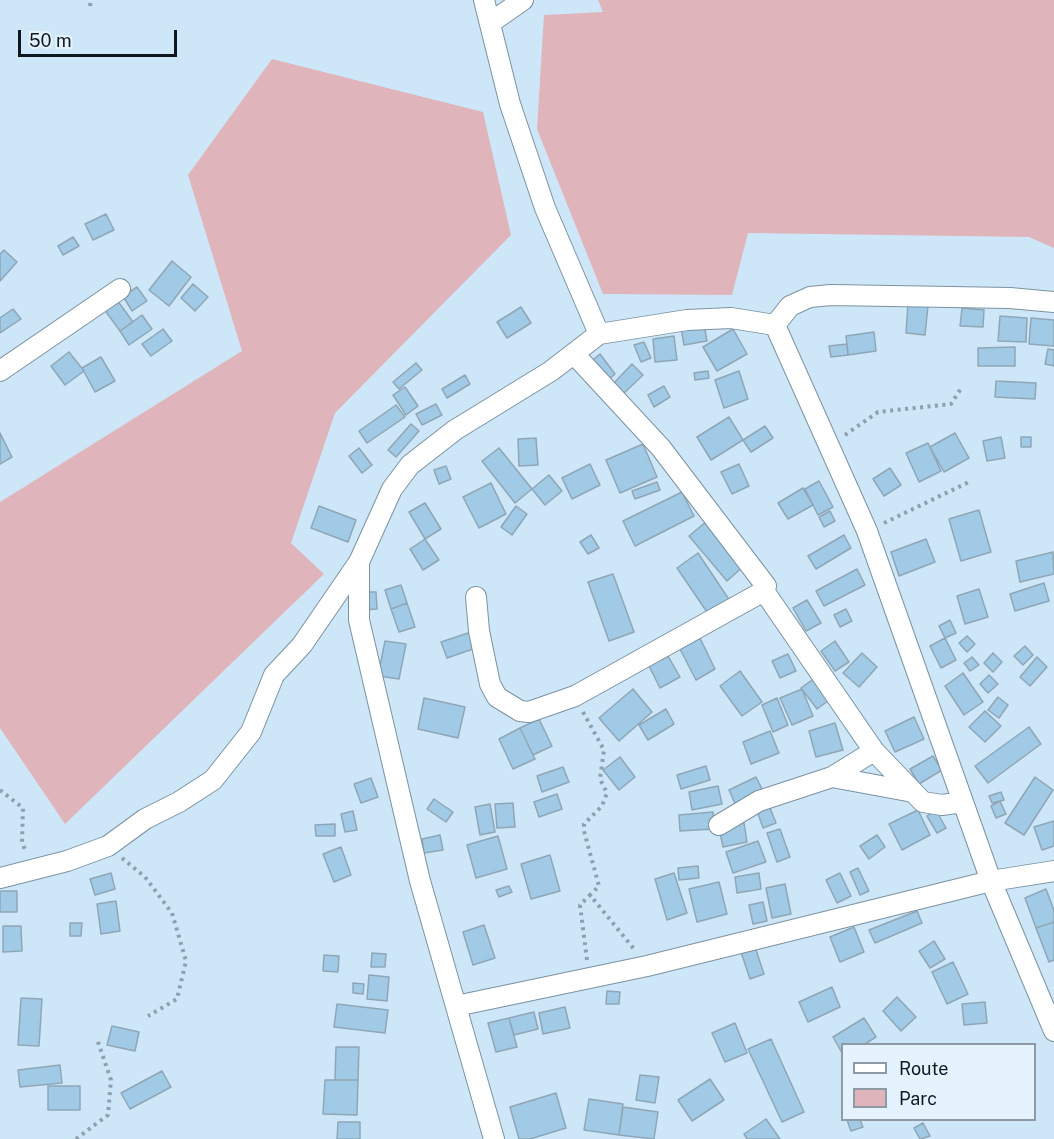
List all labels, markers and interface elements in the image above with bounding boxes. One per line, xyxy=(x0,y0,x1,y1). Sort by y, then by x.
scale bar xyxy=(21,18,180,56)
text: 50 m xyxy=(29,30,72,51)
legend xyxy=(841,1043,1036,1121)
text: Route xyxy=(899,1058,948,1079)
text: Parc xyxy=(899,1088,937,1109)

